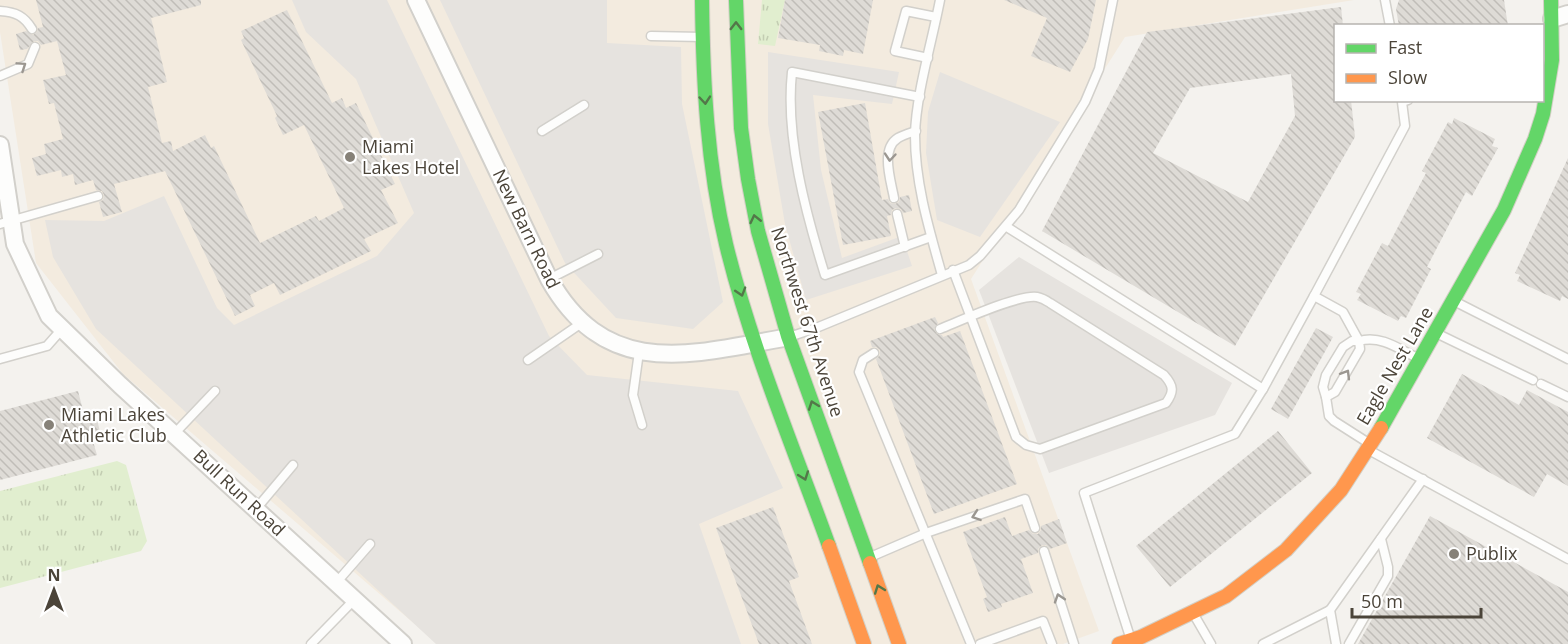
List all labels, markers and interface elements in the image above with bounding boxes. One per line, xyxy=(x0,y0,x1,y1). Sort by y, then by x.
one-way arrow xyxy=(730,21,742,30)
legend xyxy=(1334,24,1544,102)
text: Fast xyxy=(1388,35,1422,59)
one-way arrow xyxy=(15,62,26,73)
text: Slow xyxy=(1388,65,1427,89)
one-way arrow xyxy=(698,96,711,105)
place label: Miami Lakes Hotel xyxy=(362,134,459,179)
marker: Miami Lakes Hotel xyxy=(343,150,357,164)
one-way arrow xyxy=(883,153,896,162)
street label: New Barn Road xyxy=(488,165,566,292)
one-way arrow xyxy=(750,215,763,225)
street label: Northwest 67th Avenue xyxy=(766,224,850,420)
one-way arrow xyxy=(734,286,746,297)
street label: Eagle Nest Lane xyxy=(1350,302,1438,429)
one-way arrow xyxy=(1338,370,1350,380)
one-way arrow xyxy=(808,401,821,411)
place label: Miami Lakes Athletic Club xyxy=(61,402,167,447)
marker: Miami Lakes Athletic Club xyxy=(42,418,56,432)
street label: Bull Run Road xyxy=(189,444,291,541)
one-way arrow xyxy=(796,470,809,481)
one-way arrow xyxy=(971,509,982,521)
place label: Publix xyxy=(1466,541,1518,565)
marker: Publix xyxy=(1447,547,1461,561)
north arrow xyxy=(24,560,84,620)
text: N xyxy=(47,564,61,586)
scale bar xyxy=(1352,581,1481,619)
one-way arrow xyxy=(874,584,886,595)
text: 50 m xyxy=(1361,589,1403,613)
one-way arrow xyxy=(1054,593,1066,604)

